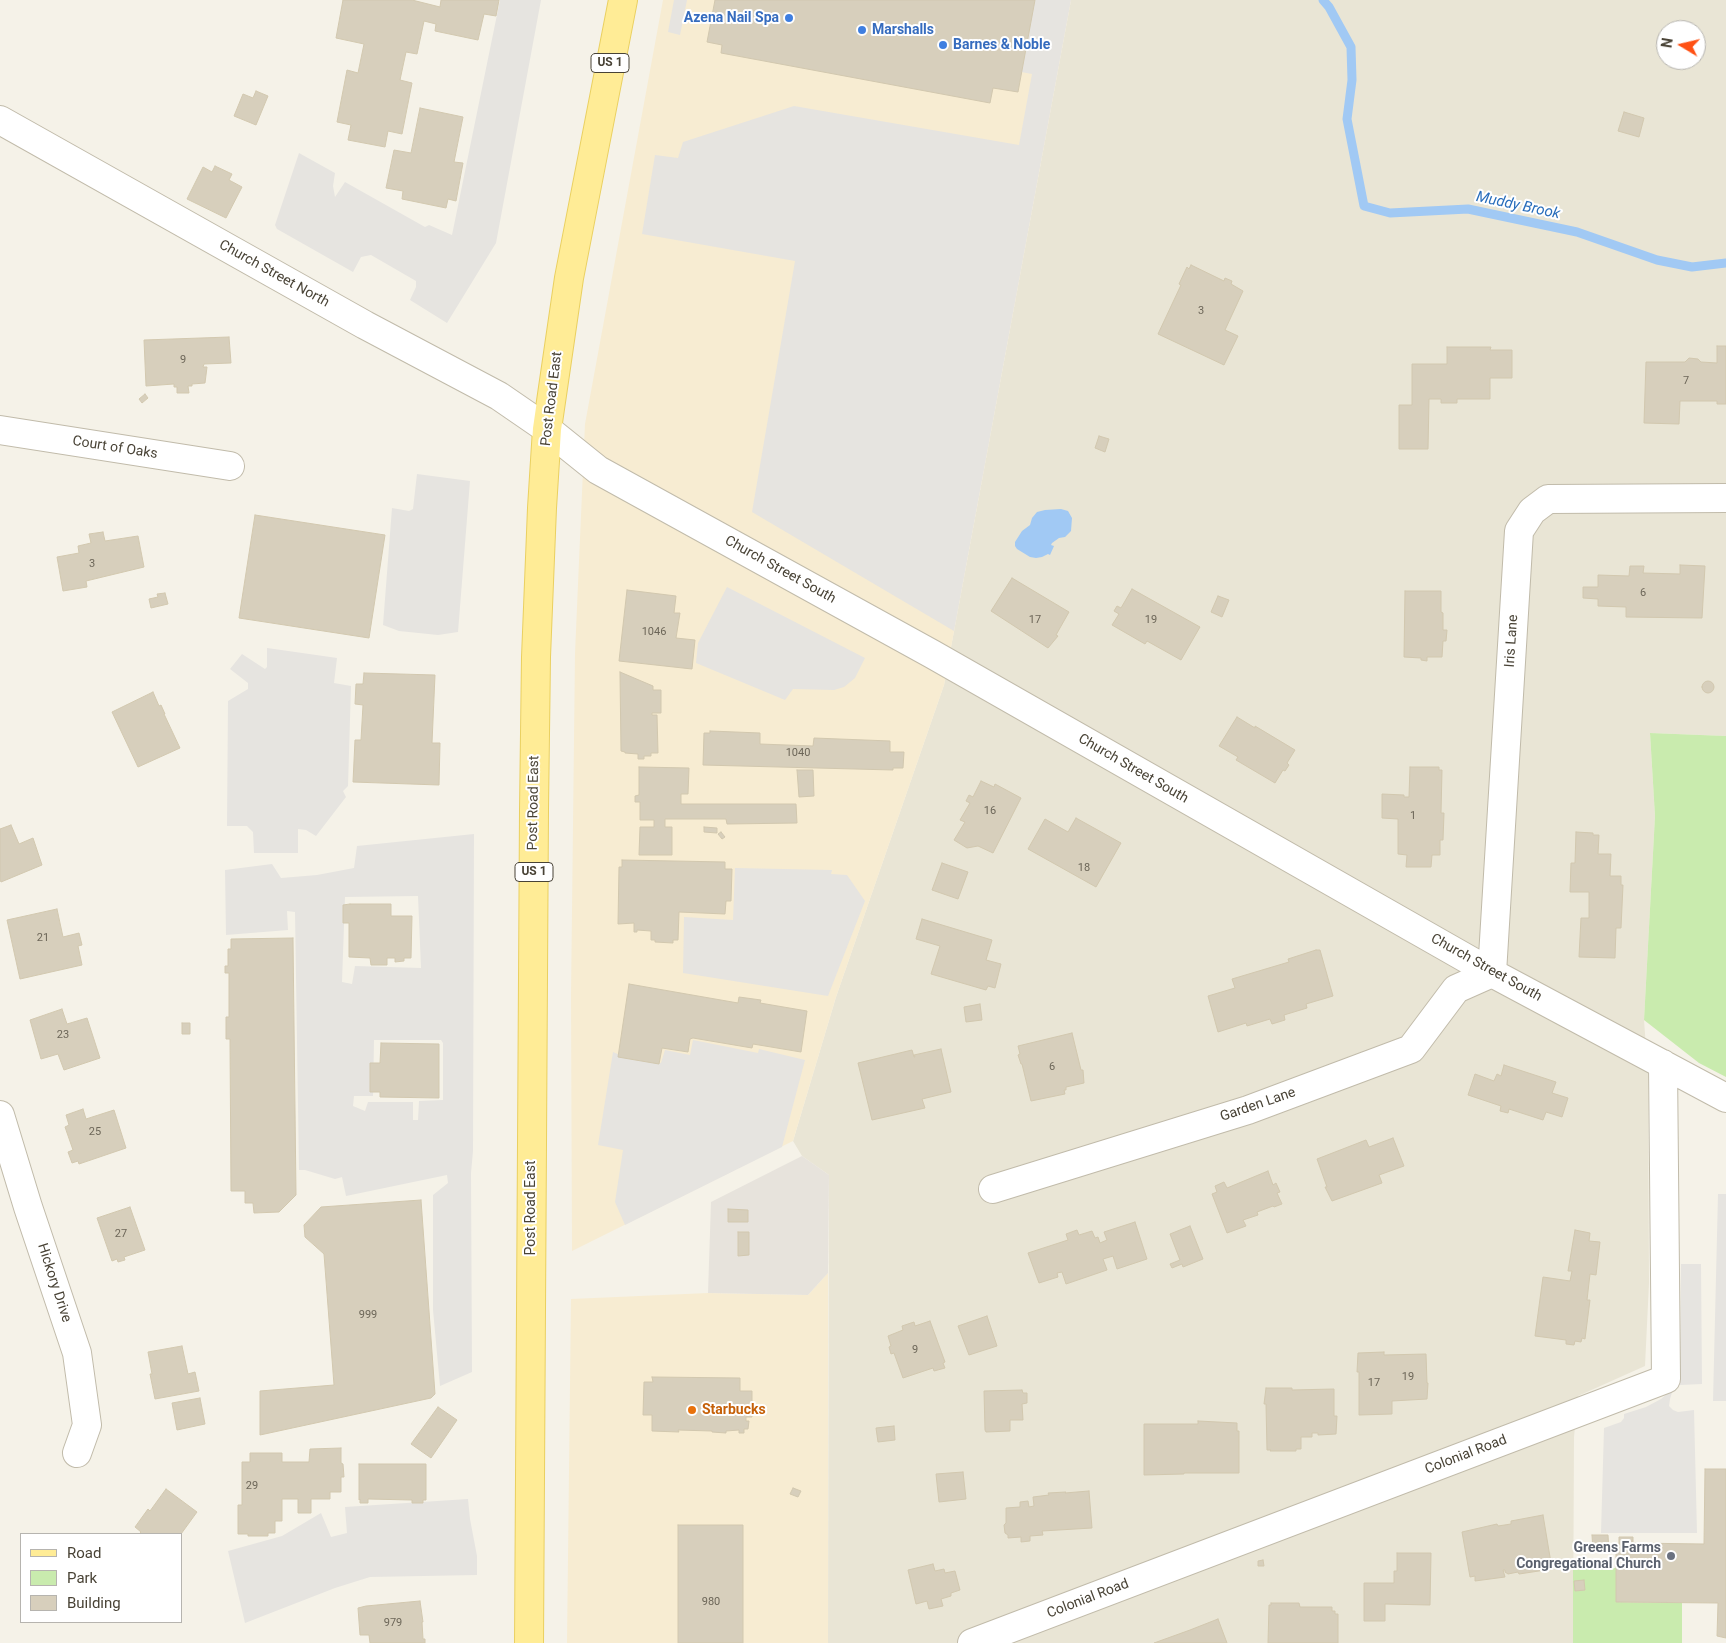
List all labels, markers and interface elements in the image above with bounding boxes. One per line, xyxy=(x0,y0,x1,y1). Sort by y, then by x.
place label: Azena Nail Spa xyxy=(684,10,779,26)
marker: Azena Nail Spa xyxy=(783,12,795,24)
north arrow xyxy=(1656,20,1706,70)
place label: Marshalls xyxy=(872,22,934,38)
marker: Marshalls xyxy=(856,24,868,36)
place label: Barnes & Noble xyxy=(953,37,1050,53)
text: N xyxy=(1658,37,1676,49)
marker: Barnes & Noble xyxy=(937,39,949,51)
road number: US 1 xyxy=(591,54,629,72)
water label: Muddy Brook xyxy=(1474,188,1562,224)
street label: Church Street North xyxy=(216,237,332,311)
house number: 3 xyxy=(1198,304,1204,318)
street label: Post Road East xyxy=(538,351,566,447)
house number: 9 xyxy=(180,353,186,367)
house number: 7 xyxy=(1683,374,1689,388)
street label: Court of Oaks xyxy=(71,433,159,463)
street label: Church Street South xyxy=(722,533,838,607)
house number: 3 xyxy=(89,557,95,571)
house number: 6 xyxy=(1640,586,1646,600)
house number: 17 xyxy=(1029,613,1041,627)
house number: 19 xyxy=(1145,613,1157,627)
street label: Iris Lane xyxy=(1502,614,1522,668)
house number: 1046 xyxy=(642,625,666,639)
street label: Church Street South xyxy=(1075,731,1191,807)
house number: 1040 xyxy=(786,746,810,760)
street label: Post Road East xyxy=(525,755,543,851)
house number: 16 xyxy=(984,804,996,818)
house number: 1 xyxy=(1410,809,1416,823)
house number: 18 xyxy=(1078,861,1090,875)
road number: US 1 xyxy=(515,862,553,882)
house number: 21 xyxy=(37,931,49,945)
street label: Church Street South xyxy=(1428,931,1544,1005)
house number: 23 xyxy=(57,1028,69,1042)
house number: 6 xyxy=(1049,1060,1055,1074)
street label: Garden Lane xyxy=(1218,1084,1298,1126)
house number: 25 xyxy=(89,1125,101,1139)
street label: Post Road East xyxy=(523,1161,539,1255)
house number: 27 xyxy=(115,1227,127,1241)
street label: Hickory Drive xyxy=(33,1241,75,1325)
house number: 999 xyxy=(359,1308,377,1322)
house number: 9 xyxy=(912,1343,918,1357)
house number: 19 xyxy=(1402,1370,1414,1384)
house number: 17 xyxy=(1368,1376,1380,1390)
place label: Starbucks xyxy=(702,1402,766,1418)
marker: Starbucks xyxy=(686,1404,698,1416)
street label: Colonial Road xyxy=(1423,1432,1509,1478)
house number: 29 xyxy=(246,1479,258,1493)
legend xyxy=(20,1533,182,1623)
place label: Greens Farms Congregational Church xyxy=(1516,1540,1661,1572)
text: Road xyxy=(67,1544,101,1562)
marker: Greens Farms Congregational Church xyxy=(1665,1550,1677,1562)
text: Park xyxy=(67,1569,97,1587)
street label: Colonial Road xyxy=(1045,1576,1131,1622)
text: Building xyxy=(67,1594,121,1612)
house number: 980 xyxy=(702,1595,720,1609)
house number: 979 xyxy=(384,1616,402,1630)

